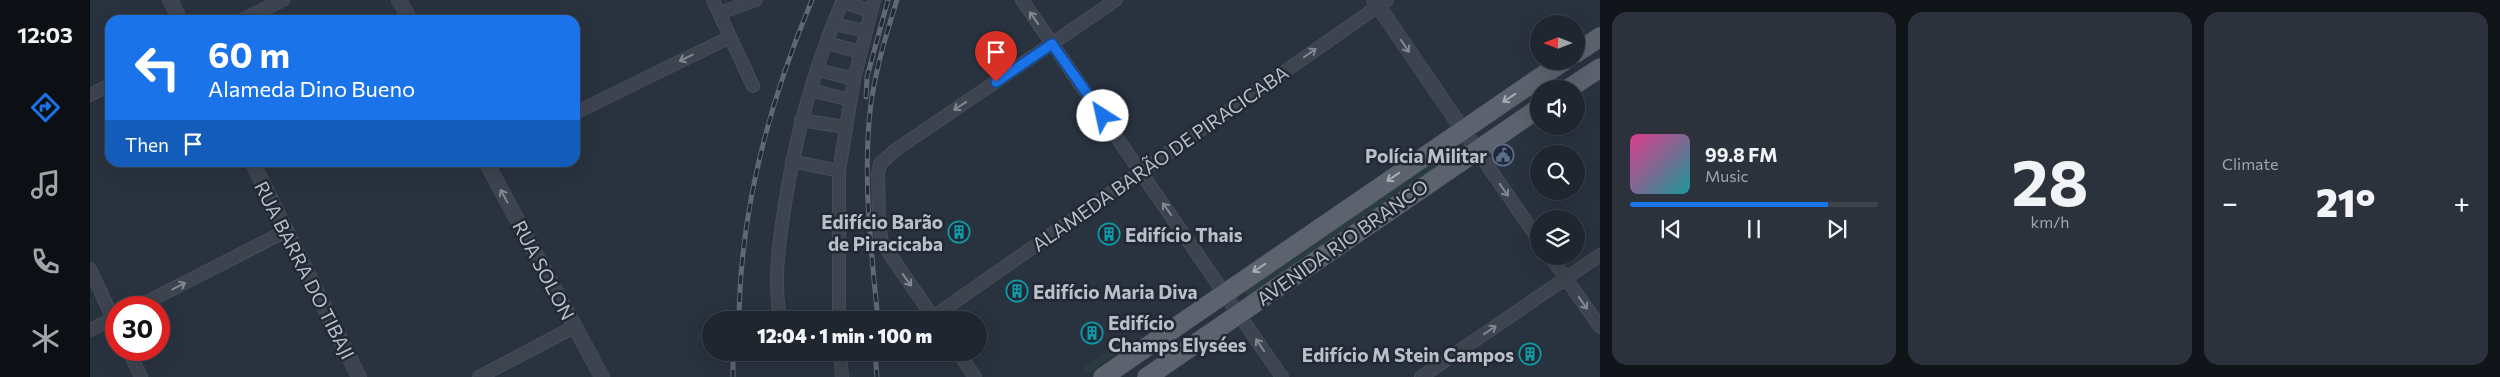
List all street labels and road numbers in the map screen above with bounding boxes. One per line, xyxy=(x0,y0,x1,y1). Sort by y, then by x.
street label: ALAMEDA BARÃO DE PIRACICABA xyxy=(1027,60,1293,256)
street label: AVENIDA RIO BRANCO xyxy=(1252,174,1432,310)
street label: RUA BARRA DO TIBAJI xyxy=(250,177,360,363)
street label: RUA SOLON xyxy=(508,216,580,324)

